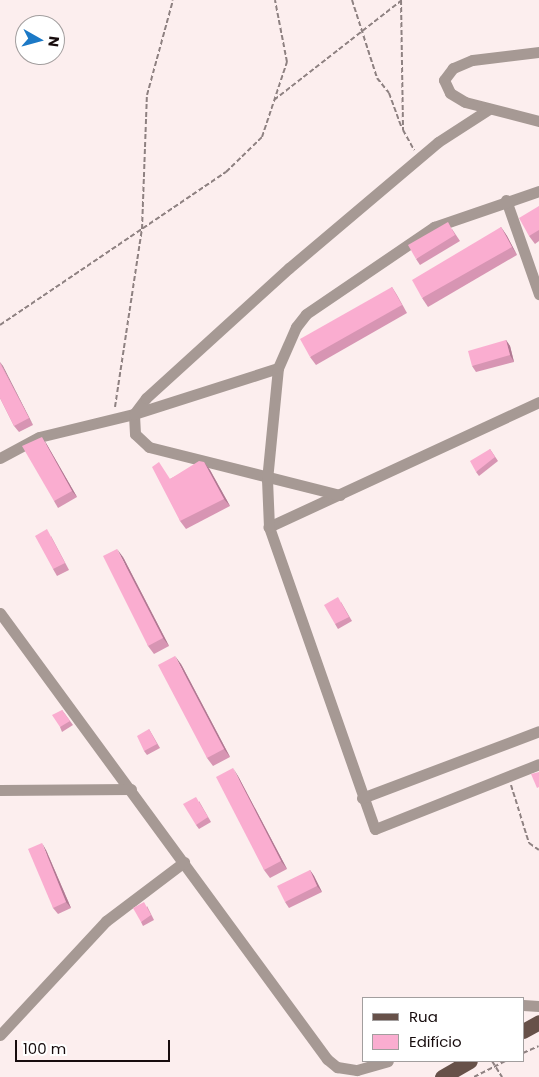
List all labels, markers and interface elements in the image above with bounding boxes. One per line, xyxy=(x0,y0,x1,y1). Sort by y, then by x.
north arrow xyxy=(15,15,65,65)
text: N xyxy=(43,35,64,48)
legend xyxy=(362,997,524,1062)
text: Rua xyxy=(409,1006,438,1027)
scale bar xyxy=(18,1030,172,1062)
text: Edifício xyxy=(409,1031,462,1052)
text: 100 m xyxy=(23,1038,66,1059)

